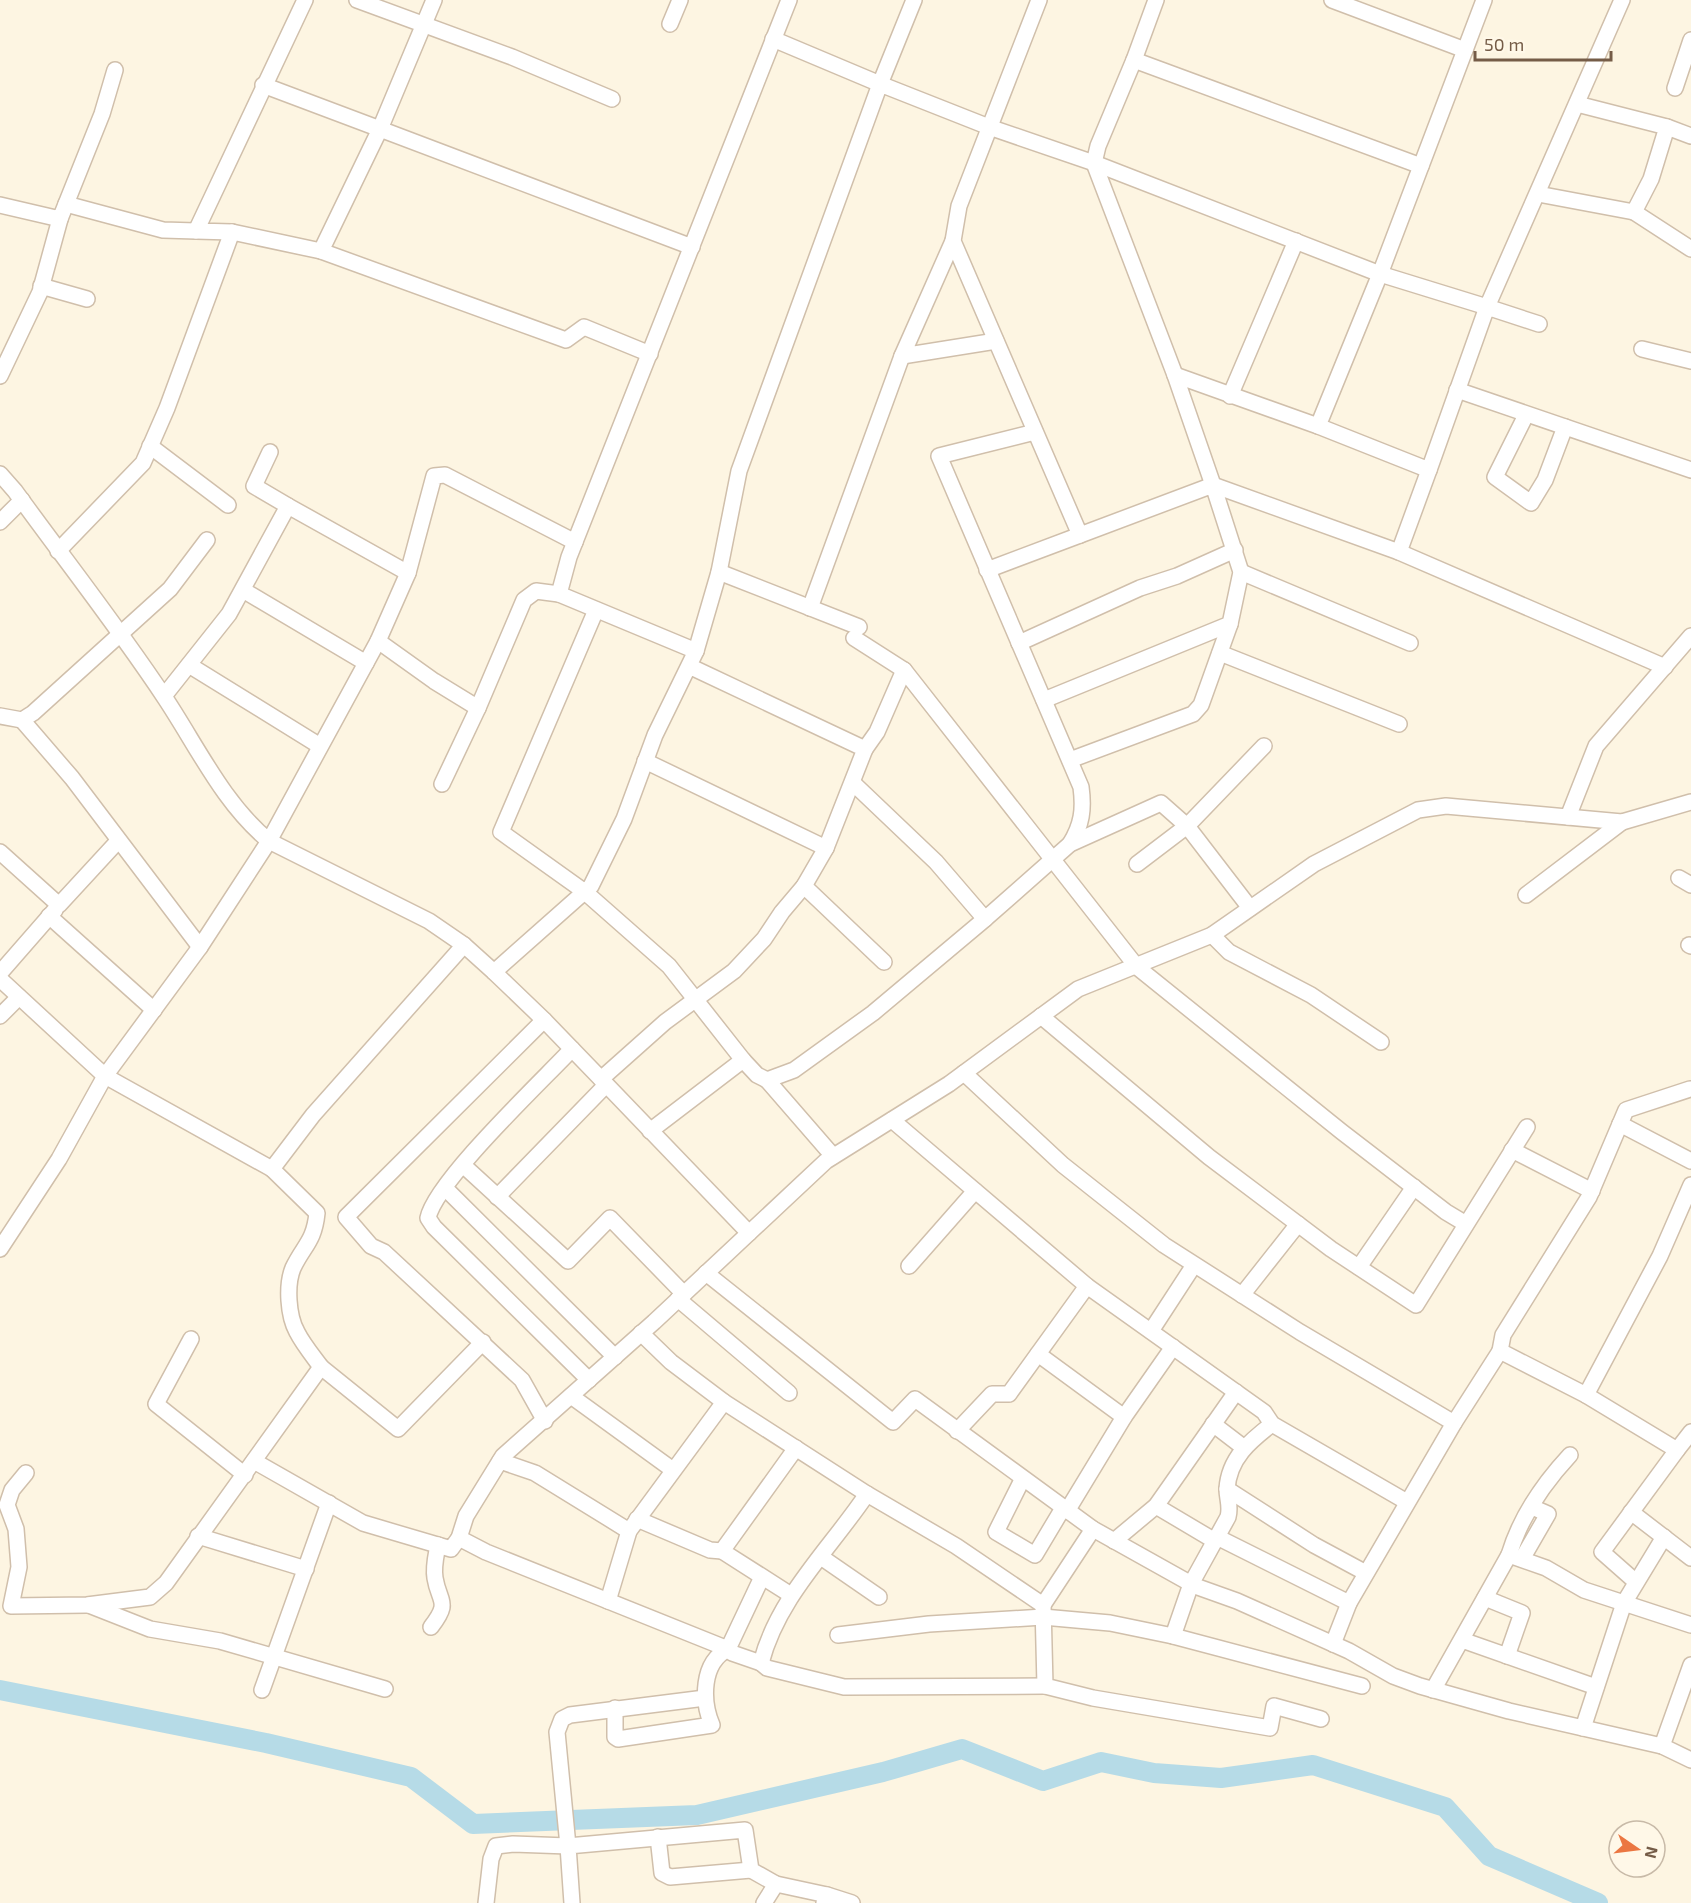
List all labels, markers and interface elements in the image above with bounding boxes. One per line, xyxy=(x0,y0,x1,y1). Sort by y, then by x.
scale bar xyxy=(1475,24,1612,62)
text: 50 m xyxy=(1484,33,1524,55)
north arrow xyxy=(1607,1819,1667,1879)
text: N xyxy=(1641,1845,1663,1861)

